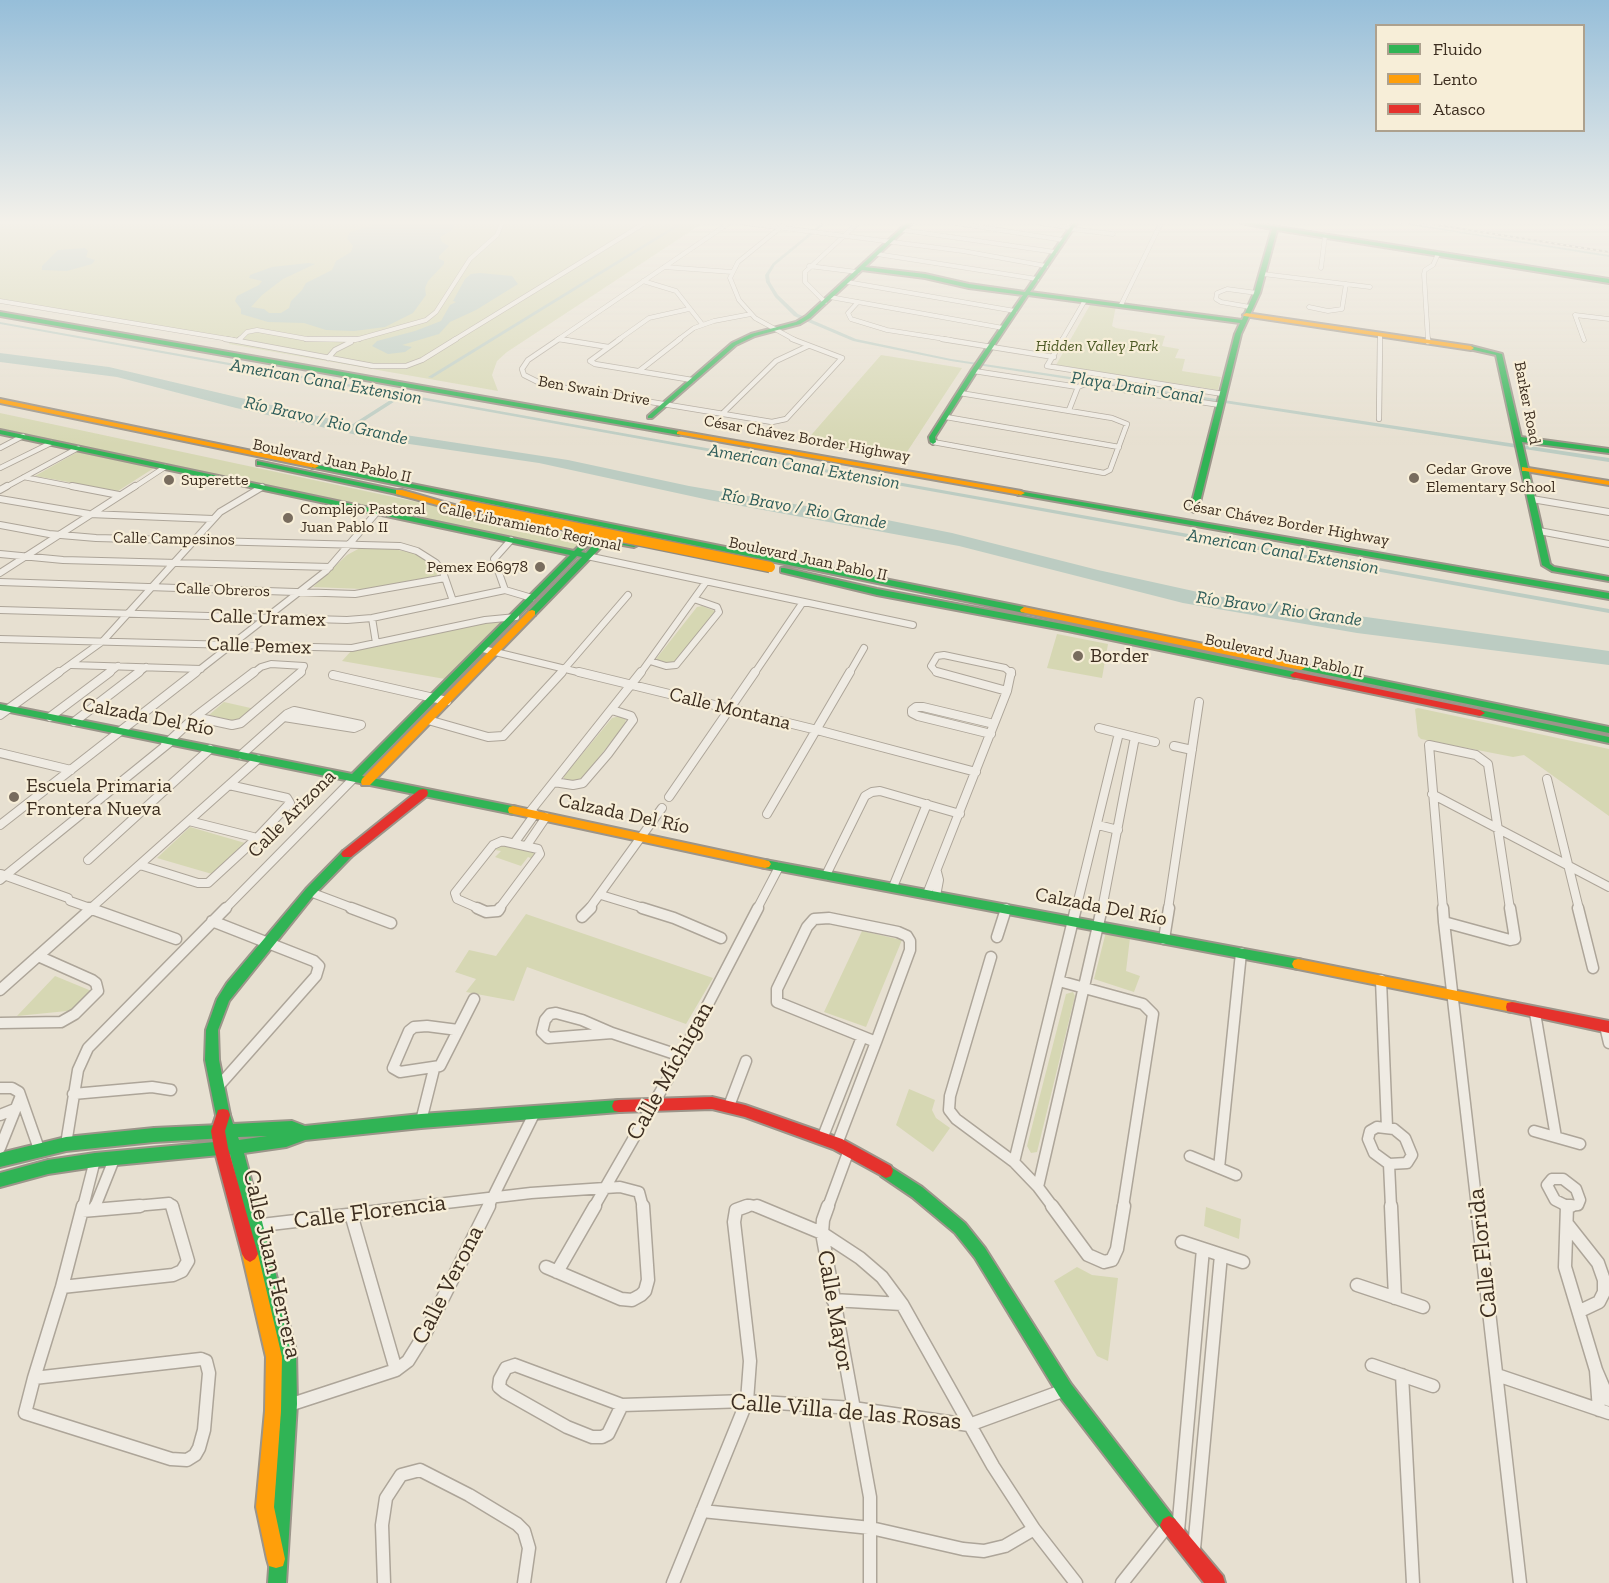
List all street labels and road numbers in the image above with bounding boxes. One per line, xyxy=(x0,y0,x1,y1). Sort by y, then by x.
street label: Barker Road xyxy=(1510,360,1544,446)
street label: Ben Swain Drive xyxy=(537,372,651,410)
street label: César Chávez Border Highway xyxy=(702,411,912,467)
street label: Boulevard Juan Pablo II xyxy=(251,435,413,487)
street label: César Chávez Border Highway xyxy=(1181,495,1391,551)
street label: Calle Libramiento Regional xyxy=(437,498,623,556)
street label: Calle Campesinos xyxy=(113,528,235,550)
street label: Boulevard Juan Pablo II xyxy=(727,533,889,585)
street label: Calle Obreros xyxy=(176,579,270,601)
street label: Calle Uramex xyxy=(210,604,326,632)
street label: Boulevard Juan Pablo II xyxy=(1203,630,1365,682)
street label: Calle Pemex xyxy=(206,632,312,660)
street label: Calle Montana xyxy=(667,682,793,736)
street label: Calzada Del Río xyxy=(80,692,216,742)
street label: Calle Arizona xyxy=(243,765,341,863)
street label: Calzada Del Río xyxy=(556,788,692,840)
street label: Calzada Del Río xyxy=(1033,882,1169,932)
street label: Calle Míchigan xyxy=(620,997,720,1145)
street label: Calle Juan Herrera xyxy=(236,1167,308,1361)
street label: Calle Florida xyxy=(1462,1187,1504,1319)
street label: Calle Florencia xyxy=(292,1188,448,1236)
street label: Calle Verona xyxy=(406,1221,490,1349)
street label: Calle Mayor xyxy=(810,1248,860,1374)
street label: Calle Villa de las Rosas xyxy=(729,1388,963,1436)

